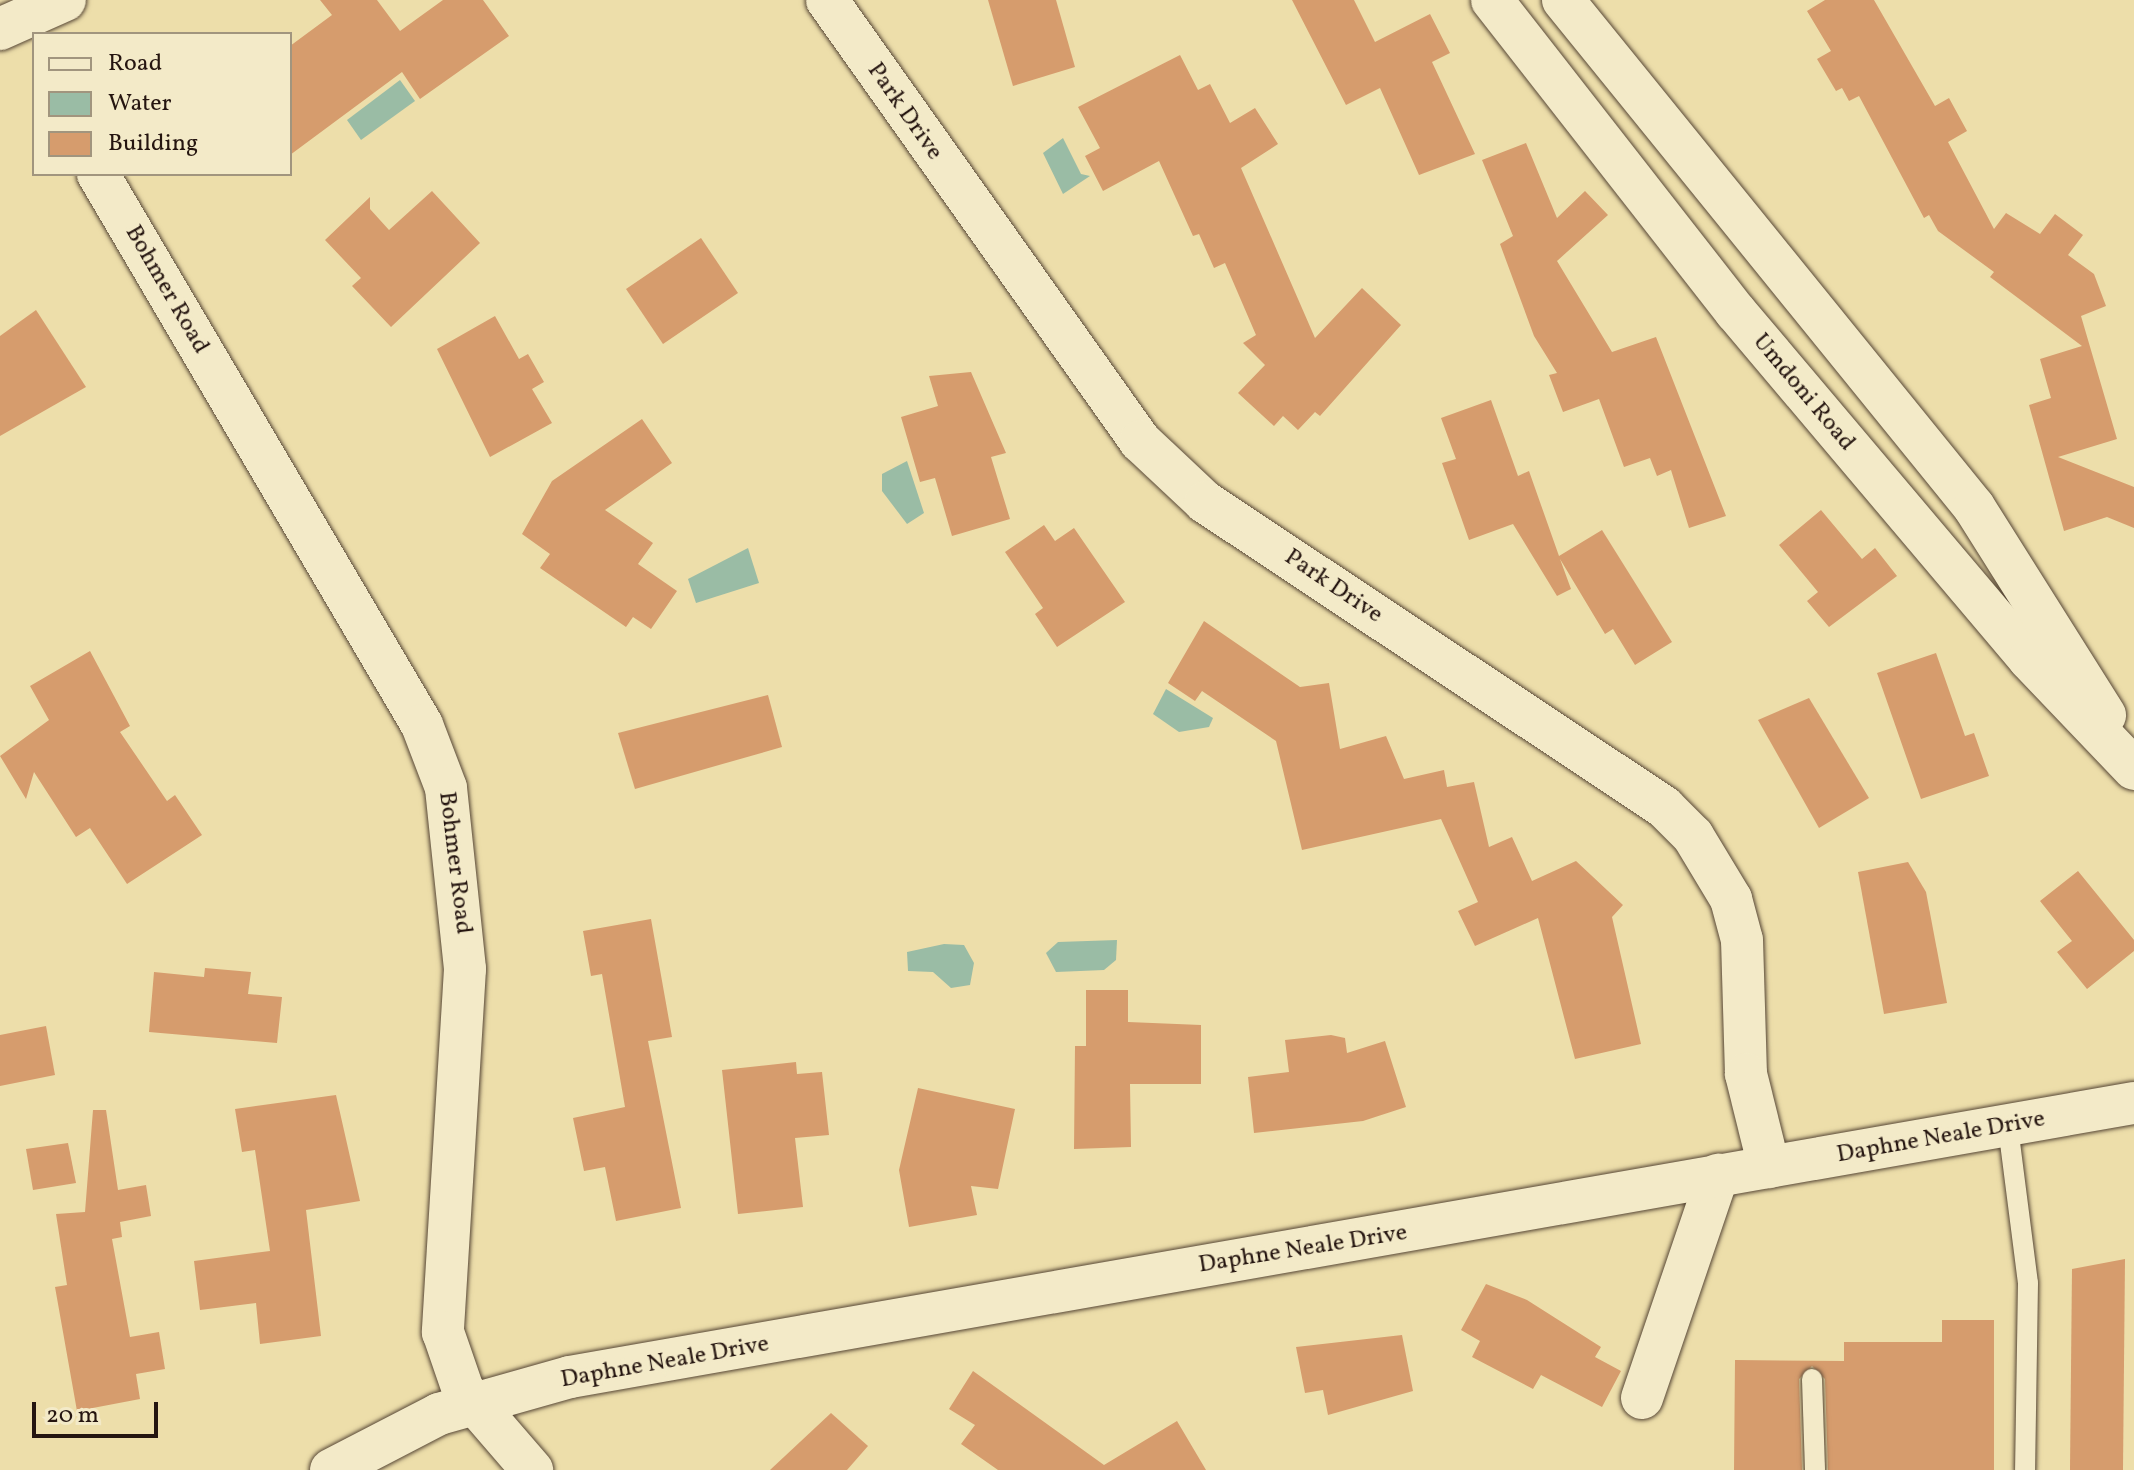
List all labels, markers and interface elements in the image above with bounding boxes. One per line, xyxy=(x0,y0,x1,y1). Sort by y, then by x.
legend xyxy=(32,32,292,176)
text: Road xyxy=(108,47,162,81)
street label: Park Drive xyxy=(860,58,948,166)
text: Water xyxy=(108,87,172,121)
text: Building xyxy=(108,127,198,161)
street label: Bohmer Road xyxy=(118,221,214,359)
street label: Umdoni Road xyxy=(1746,328,1860,458)
street label: Park Drive xyxy=(1278,544,1388,630)
street label: Bohmer Road xyxy=(431,790,477,936)
street label: Daphne Neale Drive xyxy=(1835,1106,2047,1170)
street label: Daphne Neale Drive xyxy=(1197,1219,1409,1281)
street label: Daphne Neale Drive xyxy=(559,1331,771,1395)
scale bar xyxy=(36,1386,162,1436)
text: 20 m xyxy=(46,1399,99,1433)

